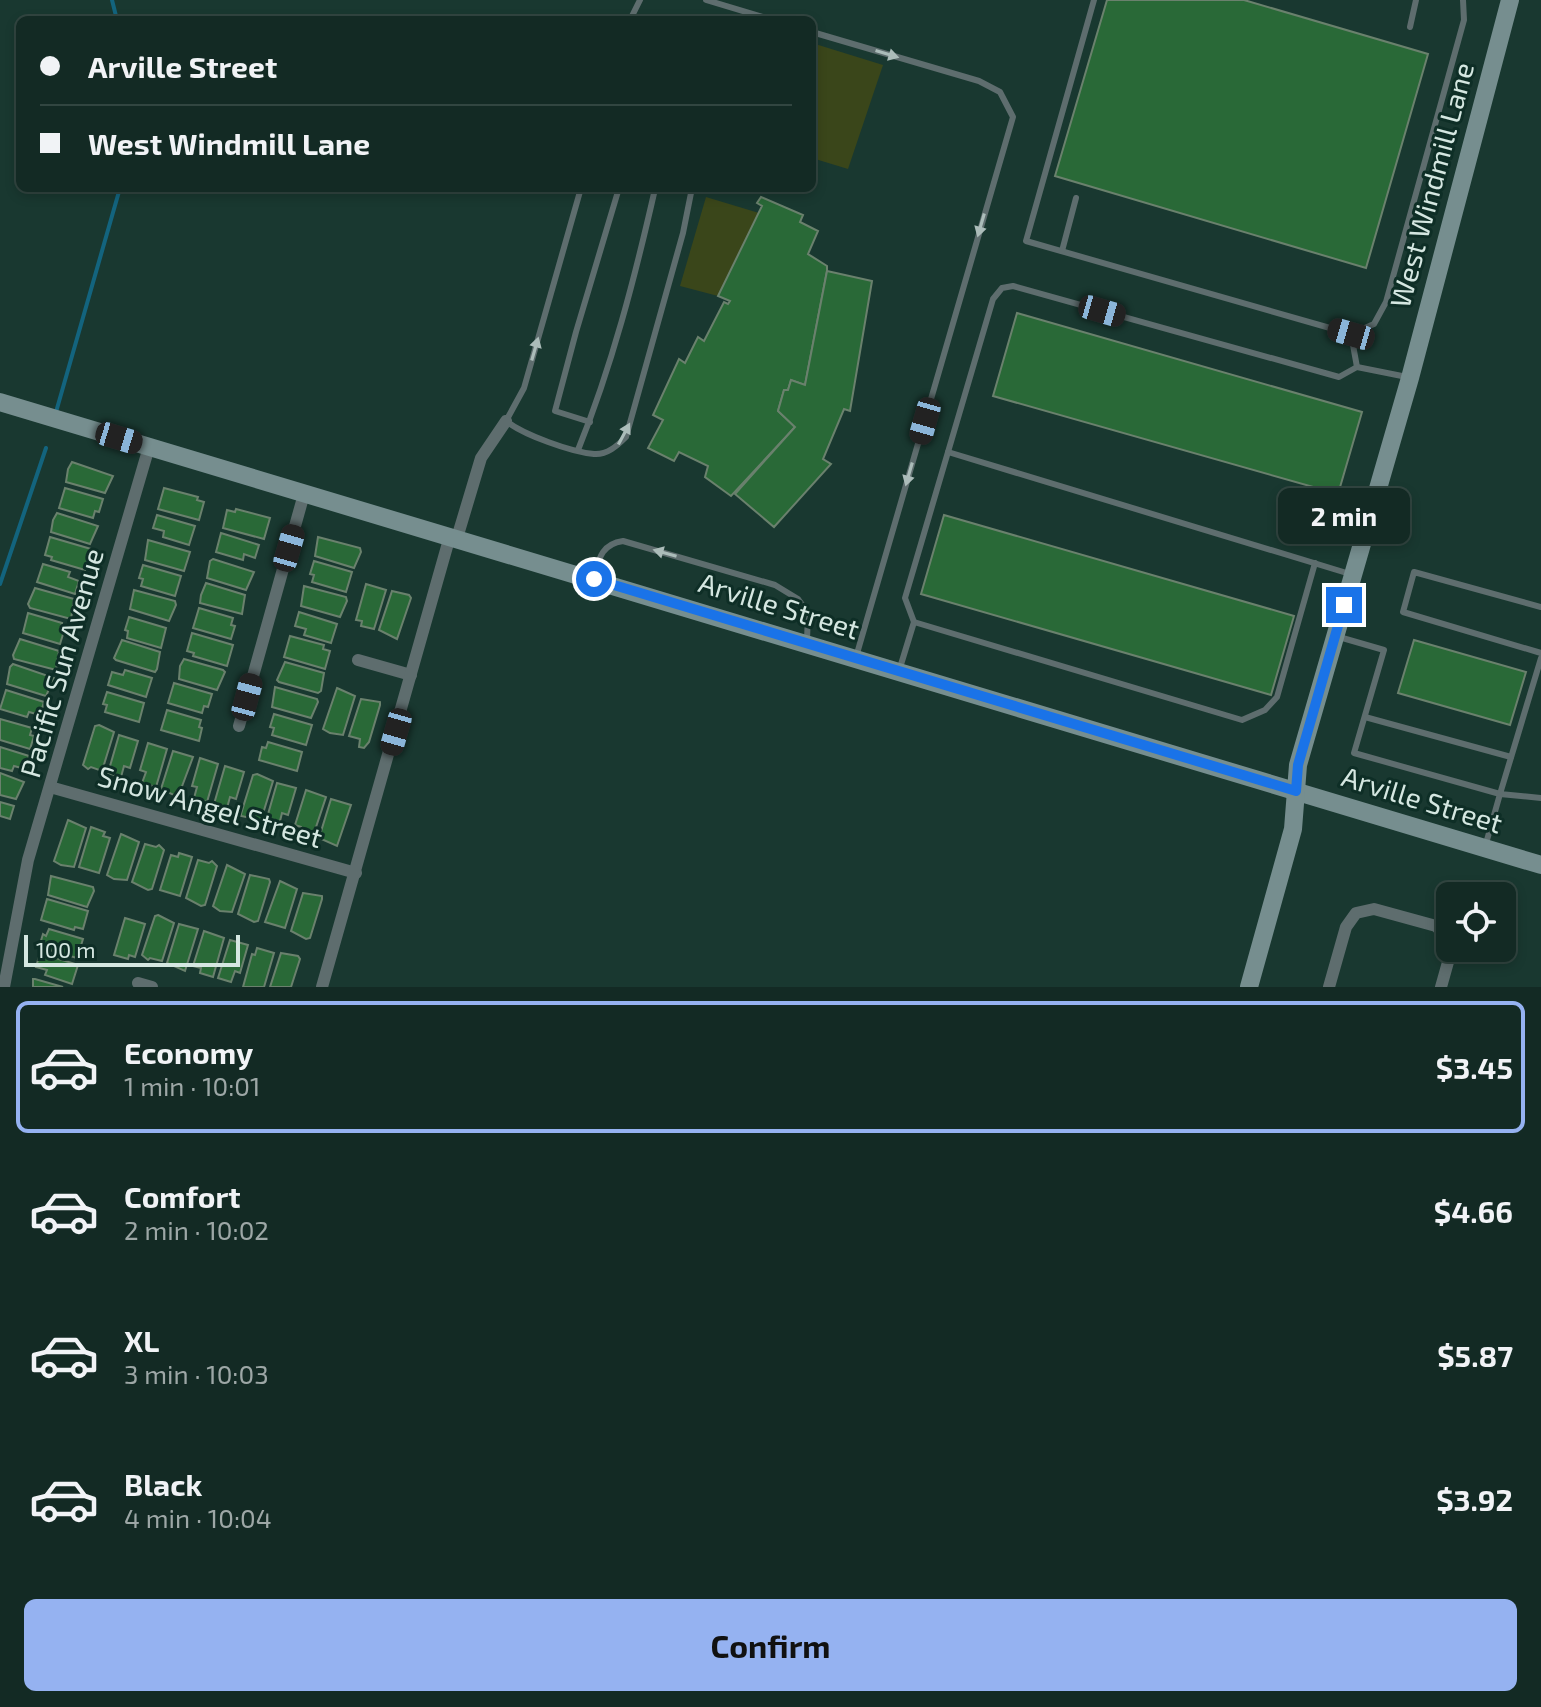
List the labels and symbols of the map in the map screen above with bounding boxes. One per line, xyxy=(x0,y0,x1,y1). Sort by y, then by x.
one-way arrow xyxy=(875,48,899,61)
street label: West Windmill Lane xyxy=(1382,58,1480,311)
one-way arrow xyxy=(974,213,987,237)
car xyxy=(1076,293,1128,329)
car xyxy=(1325,316,1377,352)
one-way arrow xyxy=(529,337,541,362)
car xyxy=(907,395,943,447)
car xyxy=(93,420,145,456)
one-way arrow xyxy=(616,423,630,445)
one-way arrow xyxy=(902,463,915,487)
callout: 2 min xyxy=(1278,489,1410,545)
car xyxy=(271,522,307,574)
street label: Pacific Sun Avenue xyxy=(12,544,110,781)
one-way arrow xyxy=(652,546,676,559)
route start xyxy=(576,561,612,597)
street label: Arville Street xyxy=(695,564,864,646)
route end xyxy=(1326,587,1362,623)
car xyxy=(229,671,265,723)
car xyxy=(378,706,414,758)
street label: Snow Angel Street xyxy=(94,758,326,854)
street label: Arville Street xyxy=(1338,758,1507,840)
scale bar xyxy=(24,931,240,967)

